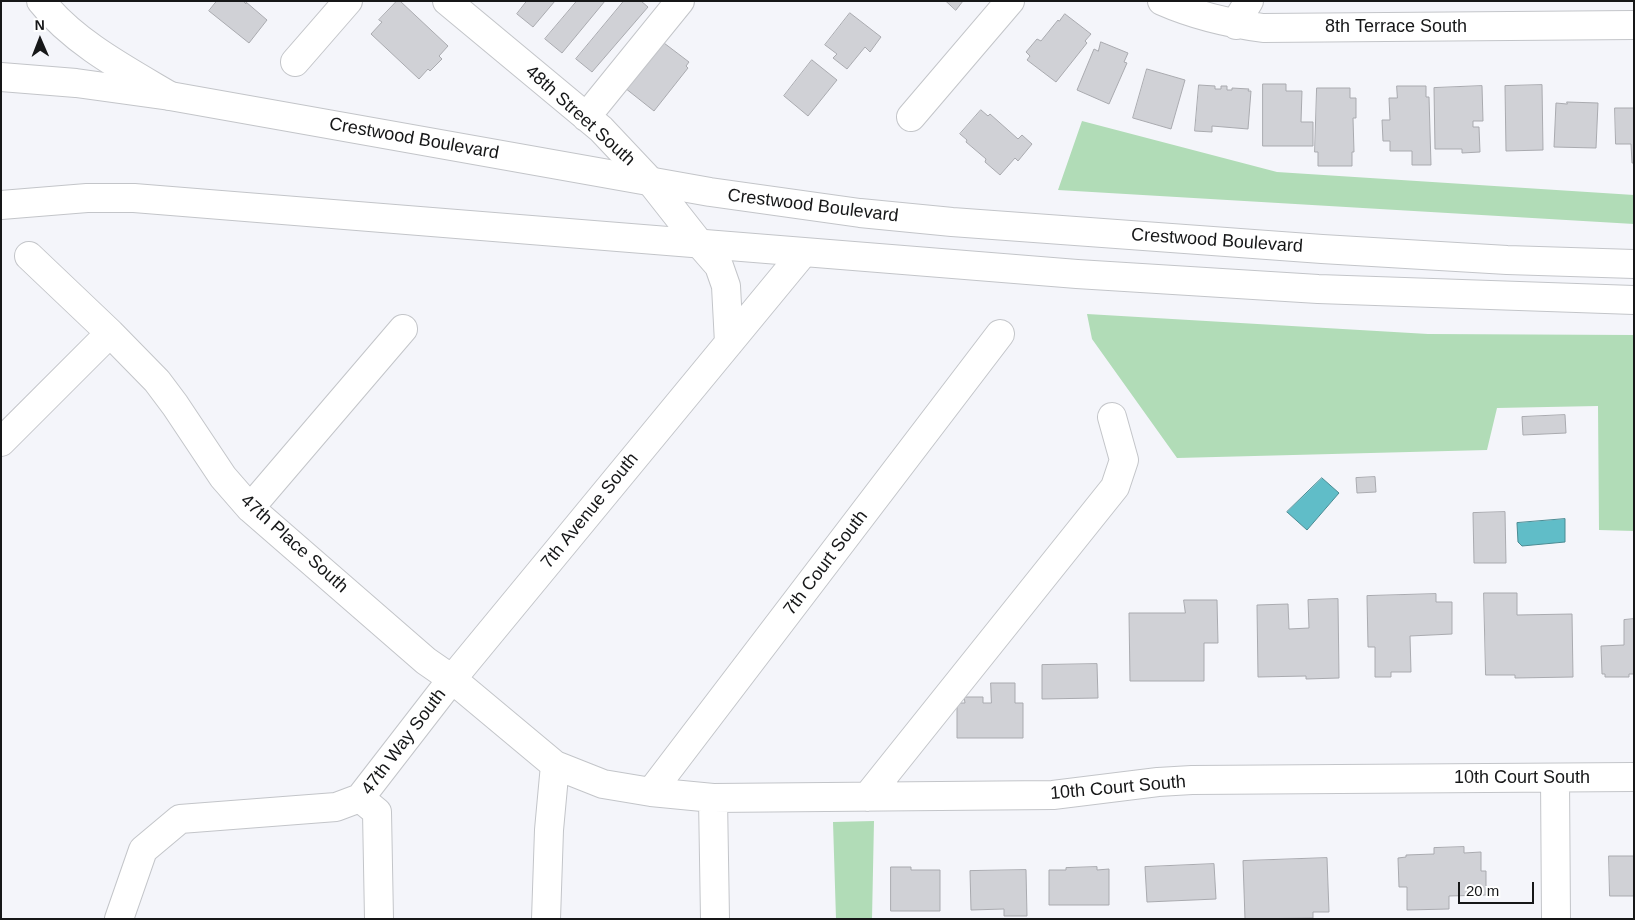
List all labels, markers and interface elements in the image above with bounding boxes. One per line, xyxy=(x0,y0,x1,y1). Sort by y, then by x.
north arrow xyxy=(15,15,65,65)
street label: 8th Terrace South xyxy=(1325,16,1467,38)
text: N xyxy=(35,17,45,33)
street label: 48th Street South xyxy=(521,61,639,171)
street label: Crestwood Boulevard xyxy=(327,113,501,165)
street label: Crestwood Boulevard xyxy=(726,185,900,227)
street label: Crestwood Boulevard xyxy=(1130,224,1304,258)
street label: 7th Avenue South xyxy=(537,449,643,573)
street label: 47th Place South xyxy=(236,490,352,598)
street label: 7th Court South xyxy=(779,506,873,620)
street label: 47th Way South xyxy=(357,685,451,799)
street label: 10th Court South xyxy=(1454,767,1590,789)
street label: 10th Court South xyxy=(1049,771,1187,805)
scale bar xyxy=(1460,872,1536,904)
text: 20 m xyxy=(1466,882,1499,899)

